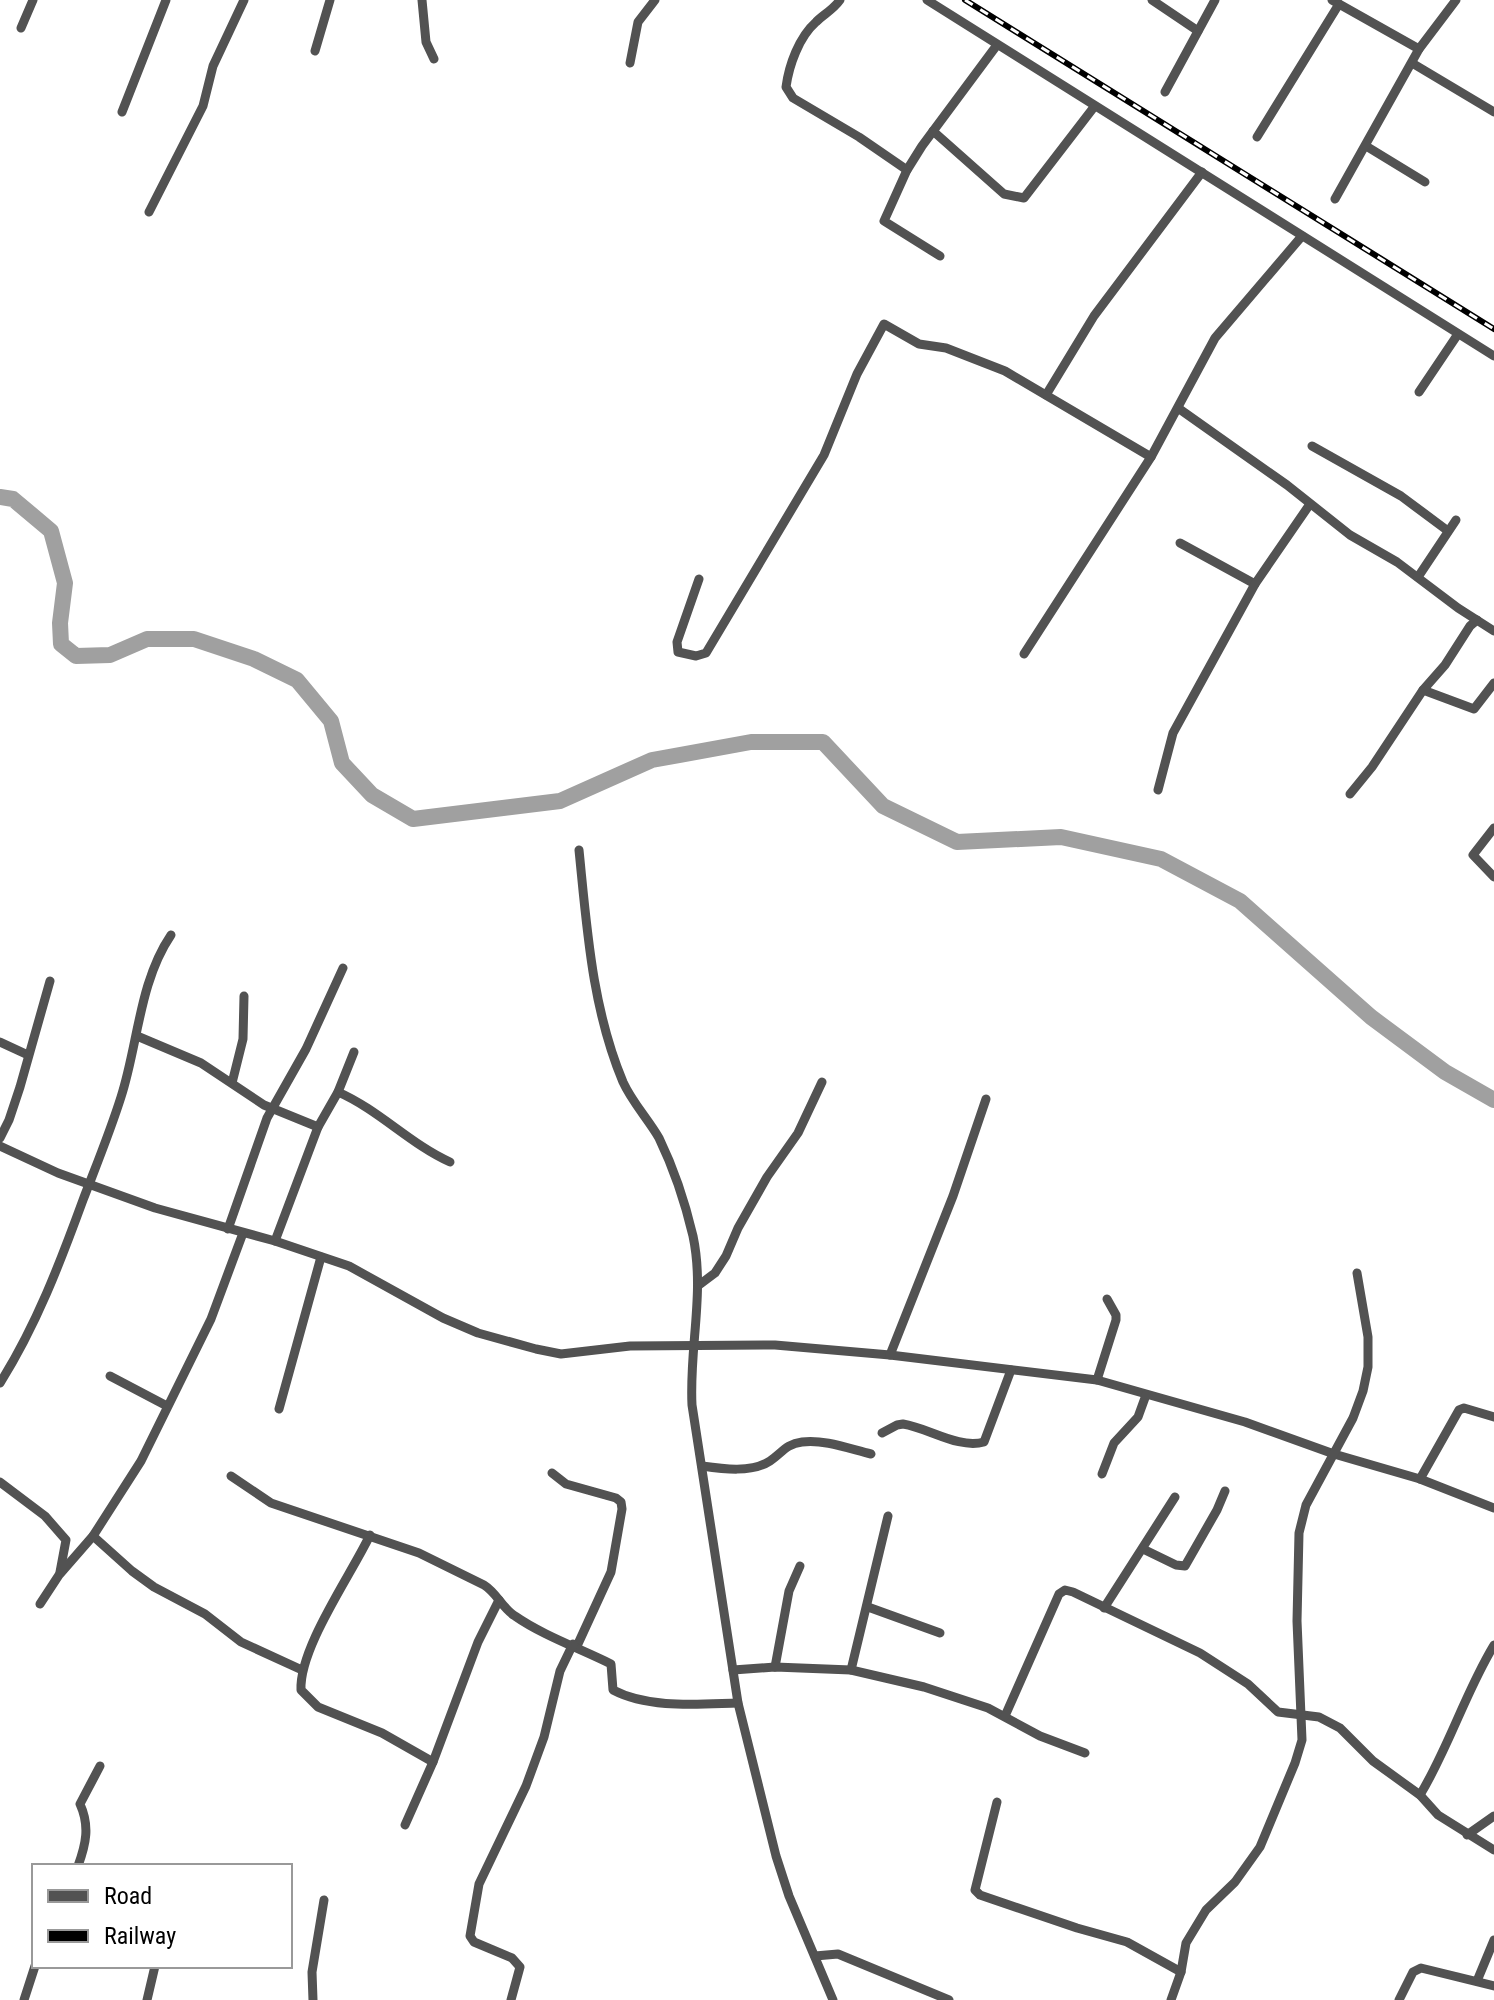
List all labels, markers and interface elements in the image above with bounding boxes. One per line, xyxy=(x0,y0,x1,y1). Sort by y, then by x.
legend xyxy=(32,1864,292,1968)
text: Road xyxy=(104,1882,152,1910)
text: Railway xyxy=(104,1922,176,1950)

